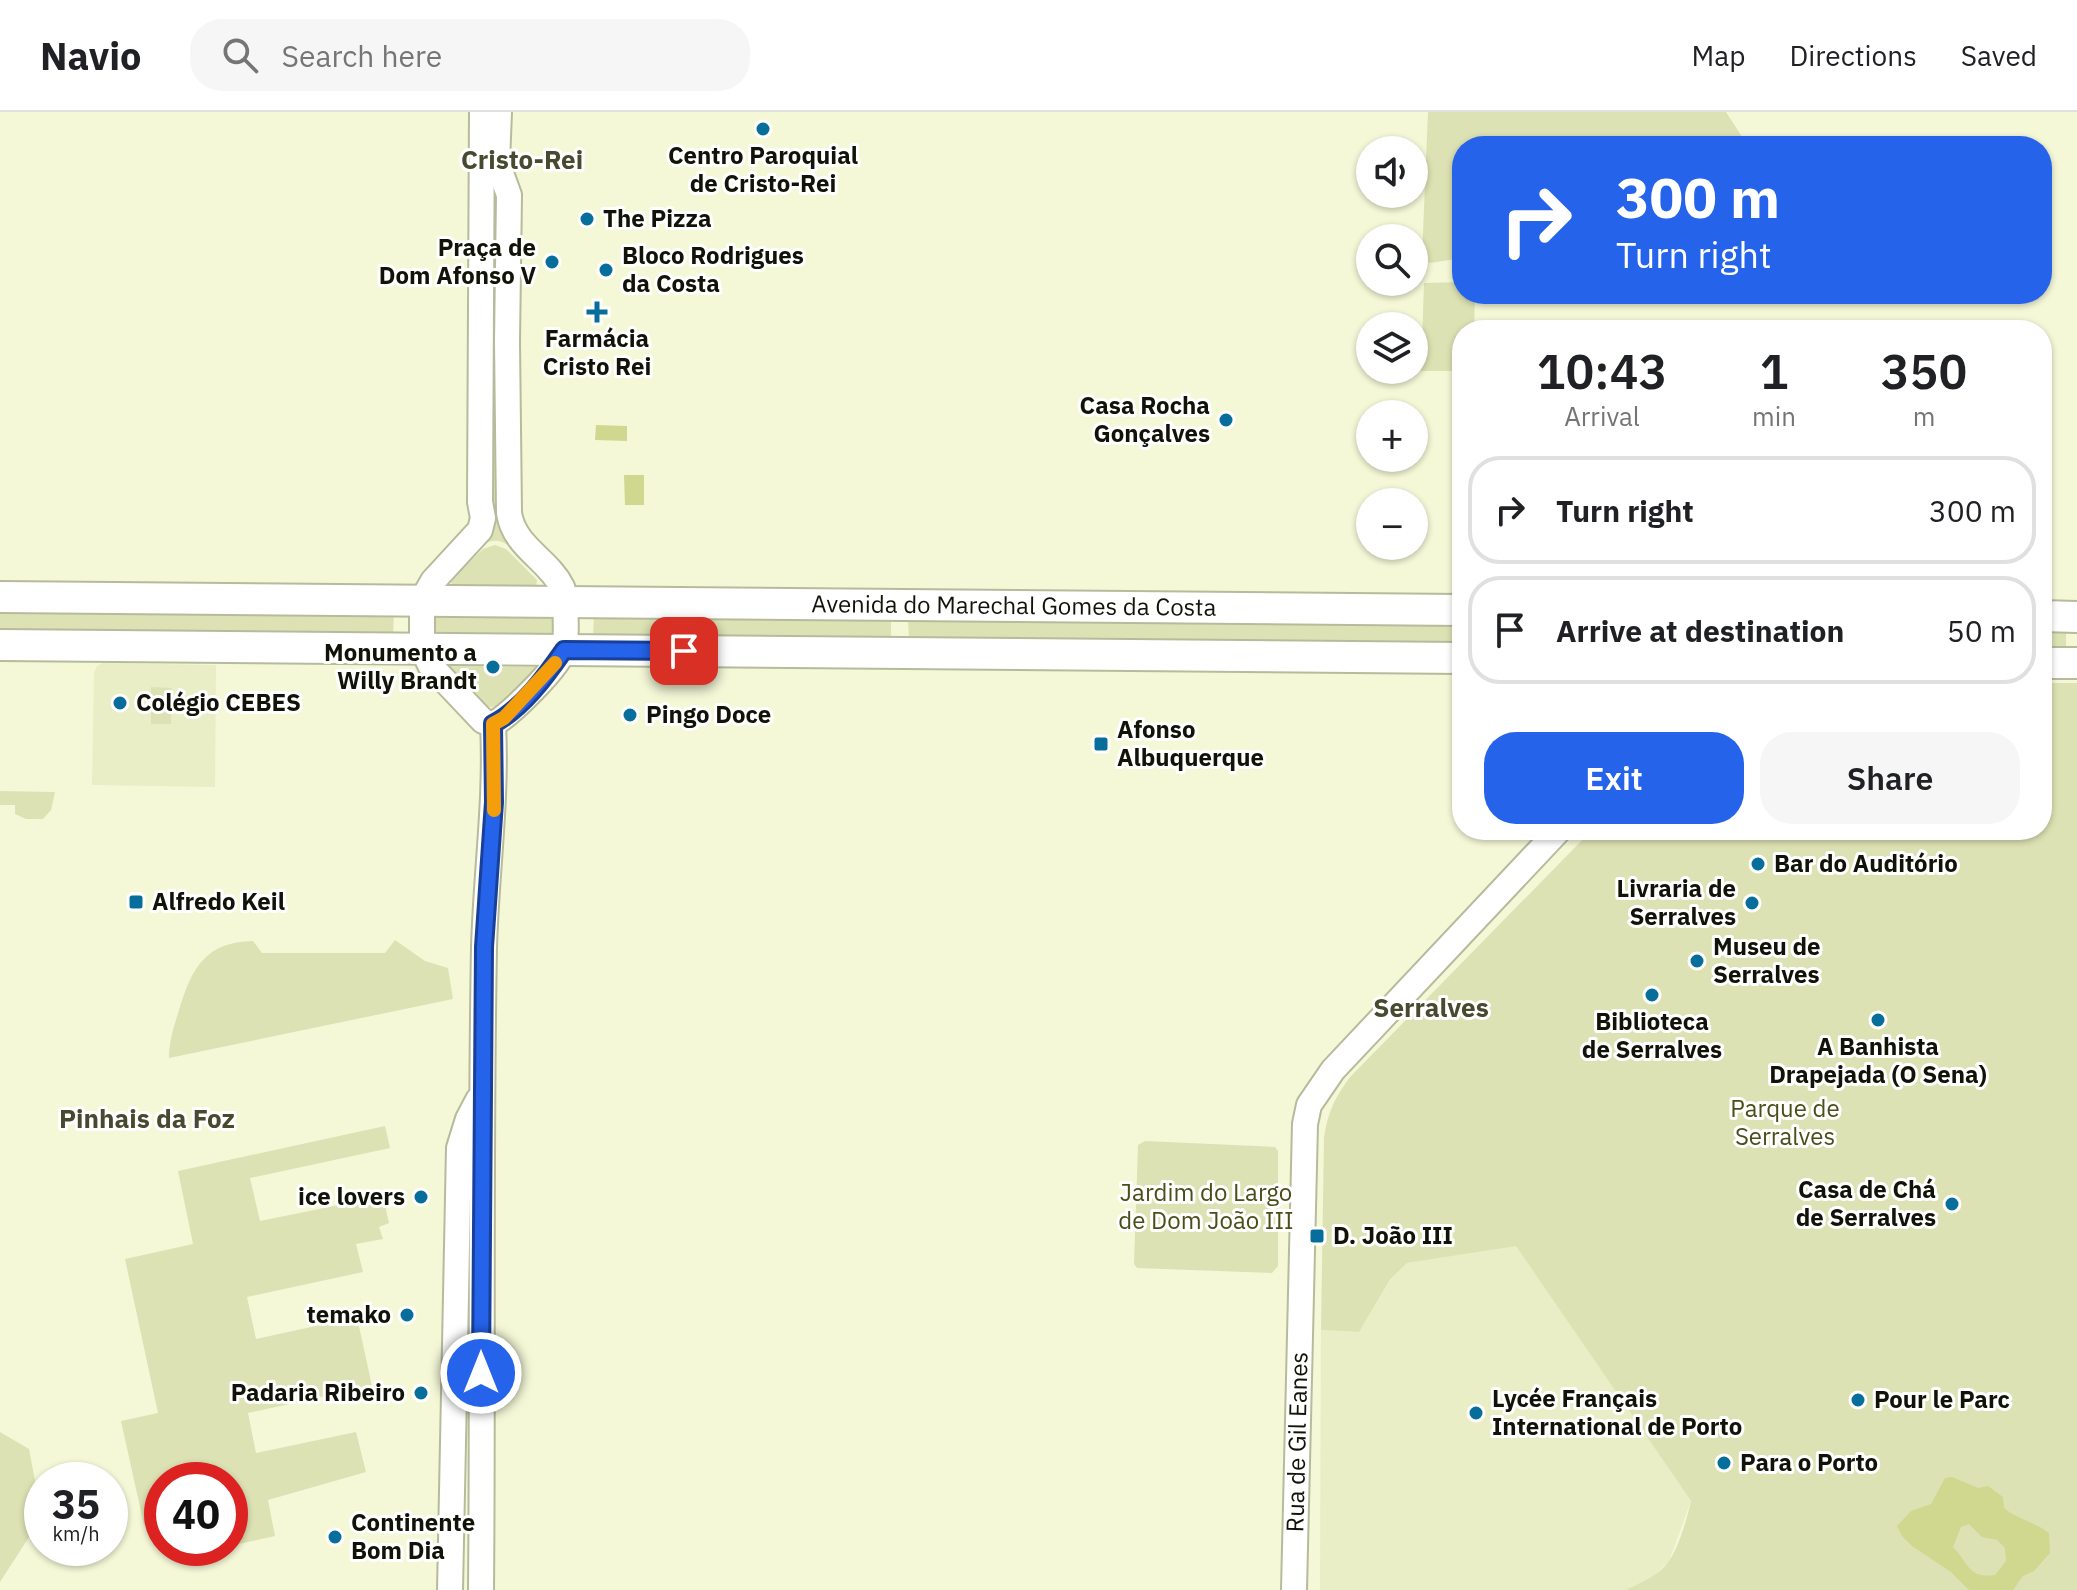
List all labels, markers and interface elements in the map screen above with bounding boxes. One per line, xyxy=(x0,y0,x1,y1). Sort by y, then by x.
search box xyxy=(190,19,750,91)
text: Navio xyxy=(40,31,142,80)
icon: search xyxy=(218,33,262,77)
text: Search here xyxy=(282,36,442,75)
text: Map xyxy=(1691,37,1745,74)
text: Directions xyxy=(1789,37,1917,74)
text: Saved xyxy=(1961,37,2037,74)
marker: Centro Paroquial de Cristo-Rei xyxy=(754,120,772,138)
map controls xyxy=(1356,136,1428,560)
button: sound xyxy=(1356,136,1428,208)
place label: Centro Paroquial de Cristo-Rei xyxy=(668,139,858,199)
district label: Cristo-Rei xyxy=(461,142,583,176)
text: 300 m xyxy=(1616,161,1780,233)
icon: right xyxy=(1484,168,1588,272)
place label: The Pizza xyxy=(603,202,712,234)
marker: The Pizza xyxy=(578,210,596,228)
button: search xyxy=(1356,224,1428,296)
place label: Praça de Dom Afonso V xyxy=(379,231,536,291)
text: Turn right xyxy=(1616,231,1772,278)
place label: Bloco Rodrigues da Costa xyxy=(622,239,804,299)
marker: Praça de Dom Afonso V xyxy=(543,253,561,271)
marker: Bloco Rodrigues da Costa xyxy=(597,261,615,279)
marker: Farmácia Cristo Rei xyxy=(588,303,606,321)
button: layers xyxy=(1356,312,1428,384)
place label: Farmácia Cristo Rei xyxy=(543,322,651,382)
text: 10:43 xyxy=(1537,340,1667,402)
text: 1 xyxy=(1760,340,1788,402)
text: 350 xyxy=(1881,340,1967,402)
place label: Casa Rocha Gonçalves xyxy=(1080,389,1210,449)
text: Arrival xyxy=(1564,399,1640,433)
text: min xyxy=(1752,399,1796,433)
text: m xyxy=(1913,399,1935,433)
button: + xyxy=(1356,400,1428,472)
marker: Casa Rocha Gonçalves xyxy=(1217,411,1235,429)
button: − xyxy=(1356,488,1428,560)
icon: right xyxy=(1488,488,1532,532)
text: Turn right xyxy=(1556,491,1694,530)
text: 300 m xyxy=(1929,491,2016,530)
street label: Avenida do Marechal Gomes da Costa xyxy=(811,587,1217,623)
icon: arrive xyxy=(1488,608,1532,652)
text: Arrive at destination xyxy=(1556,611,1844,650)
text: 50 m xyxy=(1947,611,2016,650)
pin xyxy=(650,617,718,685)
icon: arrive xyxy=(662,629,706,673)
place label: Monumento a Willy Brandt xyxy=(324,636,477,696)
marker: Monumento a Willy Brandt xyxy=(484,658,502,676)
place label: Colégio CEBES xyxy=(136,686,301,718)
marker: Colégio CEBES xyxy=(111,694,129,712)
place label: Pingo Doce xyxy=(646,698,771,730)
marker: Pingo Doce xyxy=(621,706,639,724)
place label: Afonso Albuquerque xyxy=(1117,713,1264,773)
button: Exit xyxy=(1484,732,1744,824)
button: Share xyxy=(1760,732,2020,824)
marker: Afonso Albuquerque xyxy=(1092,735,1110,753)
place label: Bar do Auditório xyxy=(1774,847,1958,879)
marker: Bar do Auditório xyxy=(1749,855,1767,873)
place label: Livraria de Serralves xyxy=(1617,872,1736,932)
place label: Alfredo Keil xyxy=(152,885,285,917)
marker: Alfredo Keil xyxy=(127,893,145,911)
marker: Livraria de Serralves xyxy=(1743,894,1761,912)
place label: Museu de Serralves xyxy=(1713,930,1821,990)
marker: Museu de Serralves xyxy=(1688,952,1706,970)
marker: Biblioteca de Serralves xyxy=(1643,986,1661,1004)
district label: Serralves xyxy=(1373,990,1489,1024)
place label: Biblioteca de Serralves xyxy=(1582,1005,1722,1065)
marker: A Banhista Drapejada (O Sena) xyxy=(1869,1011,1887,1029)
place label: A Banhista Drapejada (O Sena) xyxy=(1769,1030,1987,1090)
park label: Parque de Serralves xyxy=(1730,1092,1840,1152)
district label: Pinhais da Foz xyxy=(59,1101,235,1135)
place label: Casa de Chá de Serralves xyxy=(1796,1173,1936,1233)
park label: Jardim do Largo de Dom João III xyxy=(1118,1176,1294,1236)
place label: ice lovers xyxy=(298,1180,405,1212)
marker: ice lovers xyxy=(412,1188,430,1206)
marker: Casa de Chá de Serralves xyxy=(1943,1195,1961,1213)
place label: D. João III xyxy=(1333,1219,1453,1251)
marker: D. João III xyxy=(1308,1227,1326,1245)
place label: temako xyxy=(307,1298,391,1330)
marker: temako xyxy=(398,1306,416,1324)
position arrow xyxy=(439,1331,523,1415)
street label: Rua de Gil Eanes xyxy=(1278,1351,1315,1533)
place label: Padaria Ribeiro xyxy=(231,1376,405,1408)
place label: Lycée Français International de Porto xyxy=(1492,1382,1742,1442)
place label: Pour le Parc xyxy=(1874,1383,2010,1415)
marker: Padaria Ribeiro xyxy=(412,1384,430,1402)
marker: Pour le Parc xyxy=(1849,1391,1867,1409)
marker: Lycée Français International de Porto xyxy=(1467,1404,1485,1422)
place label: Para o Porto xyxy=(1740,1446,1878,1478)
marker: Para o Porto xyxy=(1715,1454,1733,1472)
speed limit sign: 40 xyxy=(144,1462,248,1566)
text: 35 xyxy=(52,1478,100,1530)
place label: Continente Bom Dia xyxy=(351,1506,475,1566)
text: km/h xyxy=(52,1520,100,1547)
marker: Continente Bom Dia xyxy=(326,1528,344,1546)

